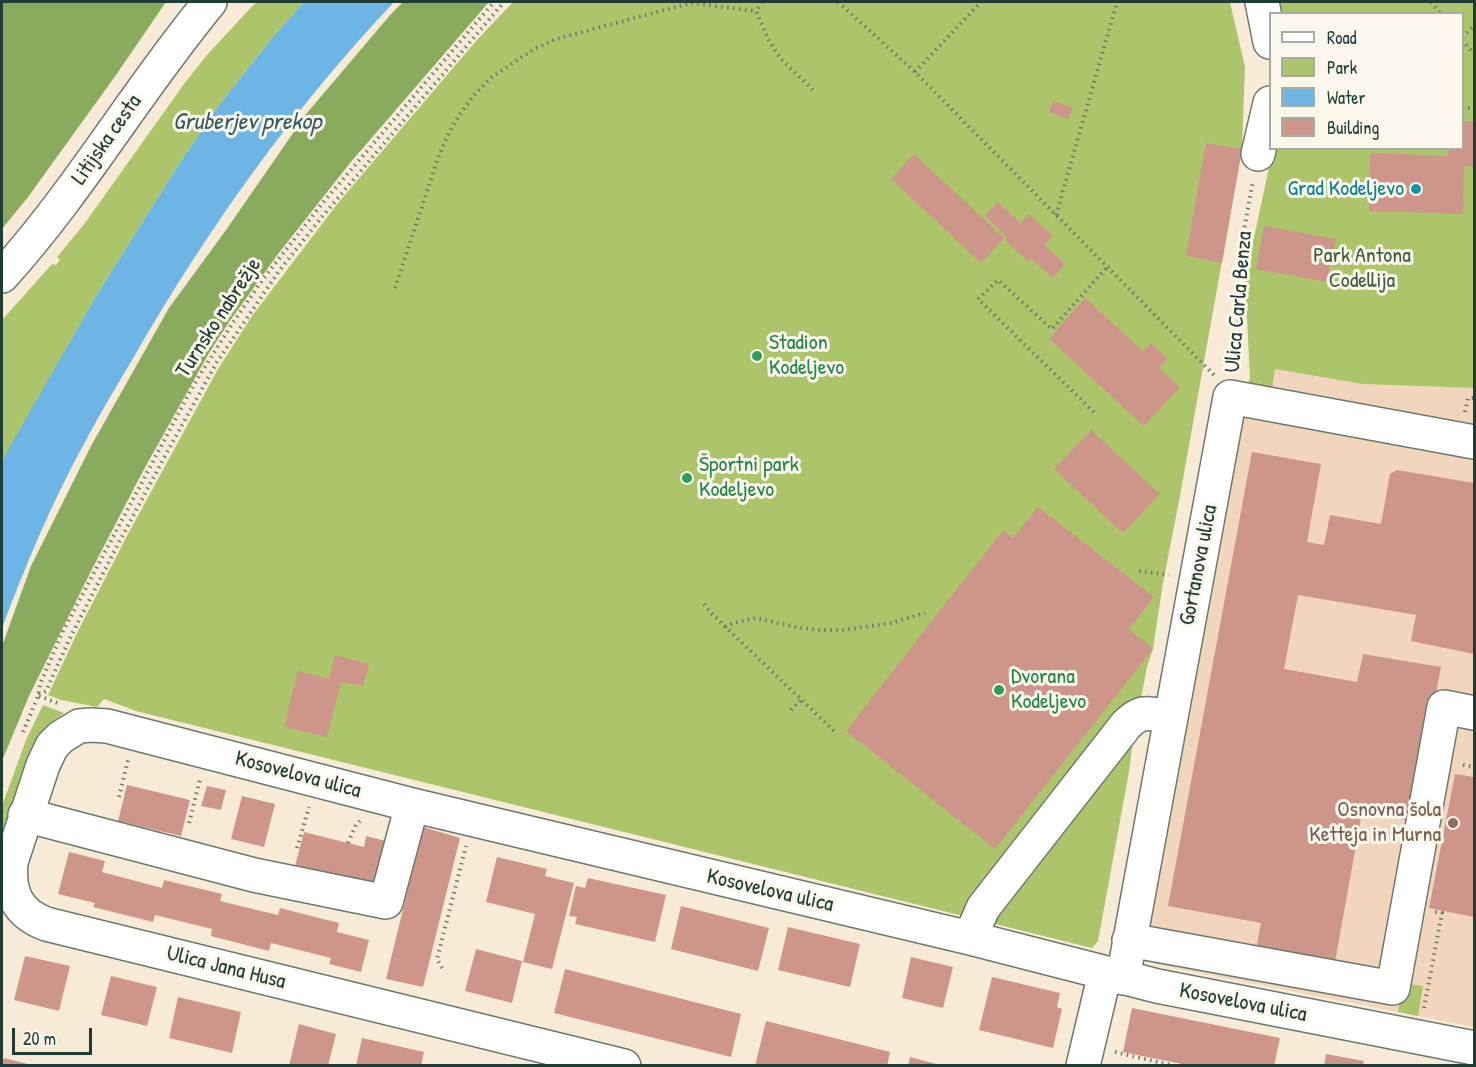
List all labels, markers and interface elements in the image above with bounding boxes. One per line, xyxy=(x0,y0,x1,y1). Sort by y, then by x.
legend xyxy=(1269,12,1464,150)
text: Road xyxy=(1327,25,1357,50)
text: Park xyxy=(1327,55,1357,80)
text: Water xyxy=(1327,85,1365,110)
street label: Litijska cesta xyxy=(66,90,148,190)
water label: Gruberjev prekop xyxy=(173,109,321,137)
text: Building xyxy=(1327,115,1379,140)
place label: Grad Kodeljevo xyxy=(1288,176,1404,202)
marker: Grad Kodeljevo xyxy=(1409,182,1423,196)
street label: Ulica Carla Benza xyxy=(1220,230,1258,374)
park label: Park Antona Codellija xyxy=(1313,243,1411,294)
street label: Turnsko nabrežje xyxy=(171,253,267,383)
place label: Stadion Kodeljevo xyxy=(769,330,844,382)
marker: Stadion Kodeljevo xyxy=(750,349,764,363)
place label: Športni park Kodeljevo xyxy=(699,452,799,504)
marker: Športni park Kodeljevo xyxy=(680,471,694,485)
street label: Gortanova ulica xyxy=(1174,503,1224,627)
place label: Dvorana Kodeljevo xyxy=(1011,664,1086,716)
marker: Dvorana Kodeljevo xyxy=(992,683,1006,697)
street label: Kosovelova ulica xyxy=(232,746,364,804)
place label: Osnovna šola Ketteja in Murna xyxy=(1309,797,1441,848)
marker: Osnovna šola Ketteja in Murna xyxy=(1446,816,1460,830)
street label: Kosovelova ulica xyxy=(704,864,836,918)
street label: Ulica Jana Husa xyxy=(164,940,288,996)
street label: Kosovelova ulica xyxy=(1177,978,1309,1028)
scale bar xyxy=(15,1016,94,1054)
text: 20 m xyxy=(23,1026,56,1051)

